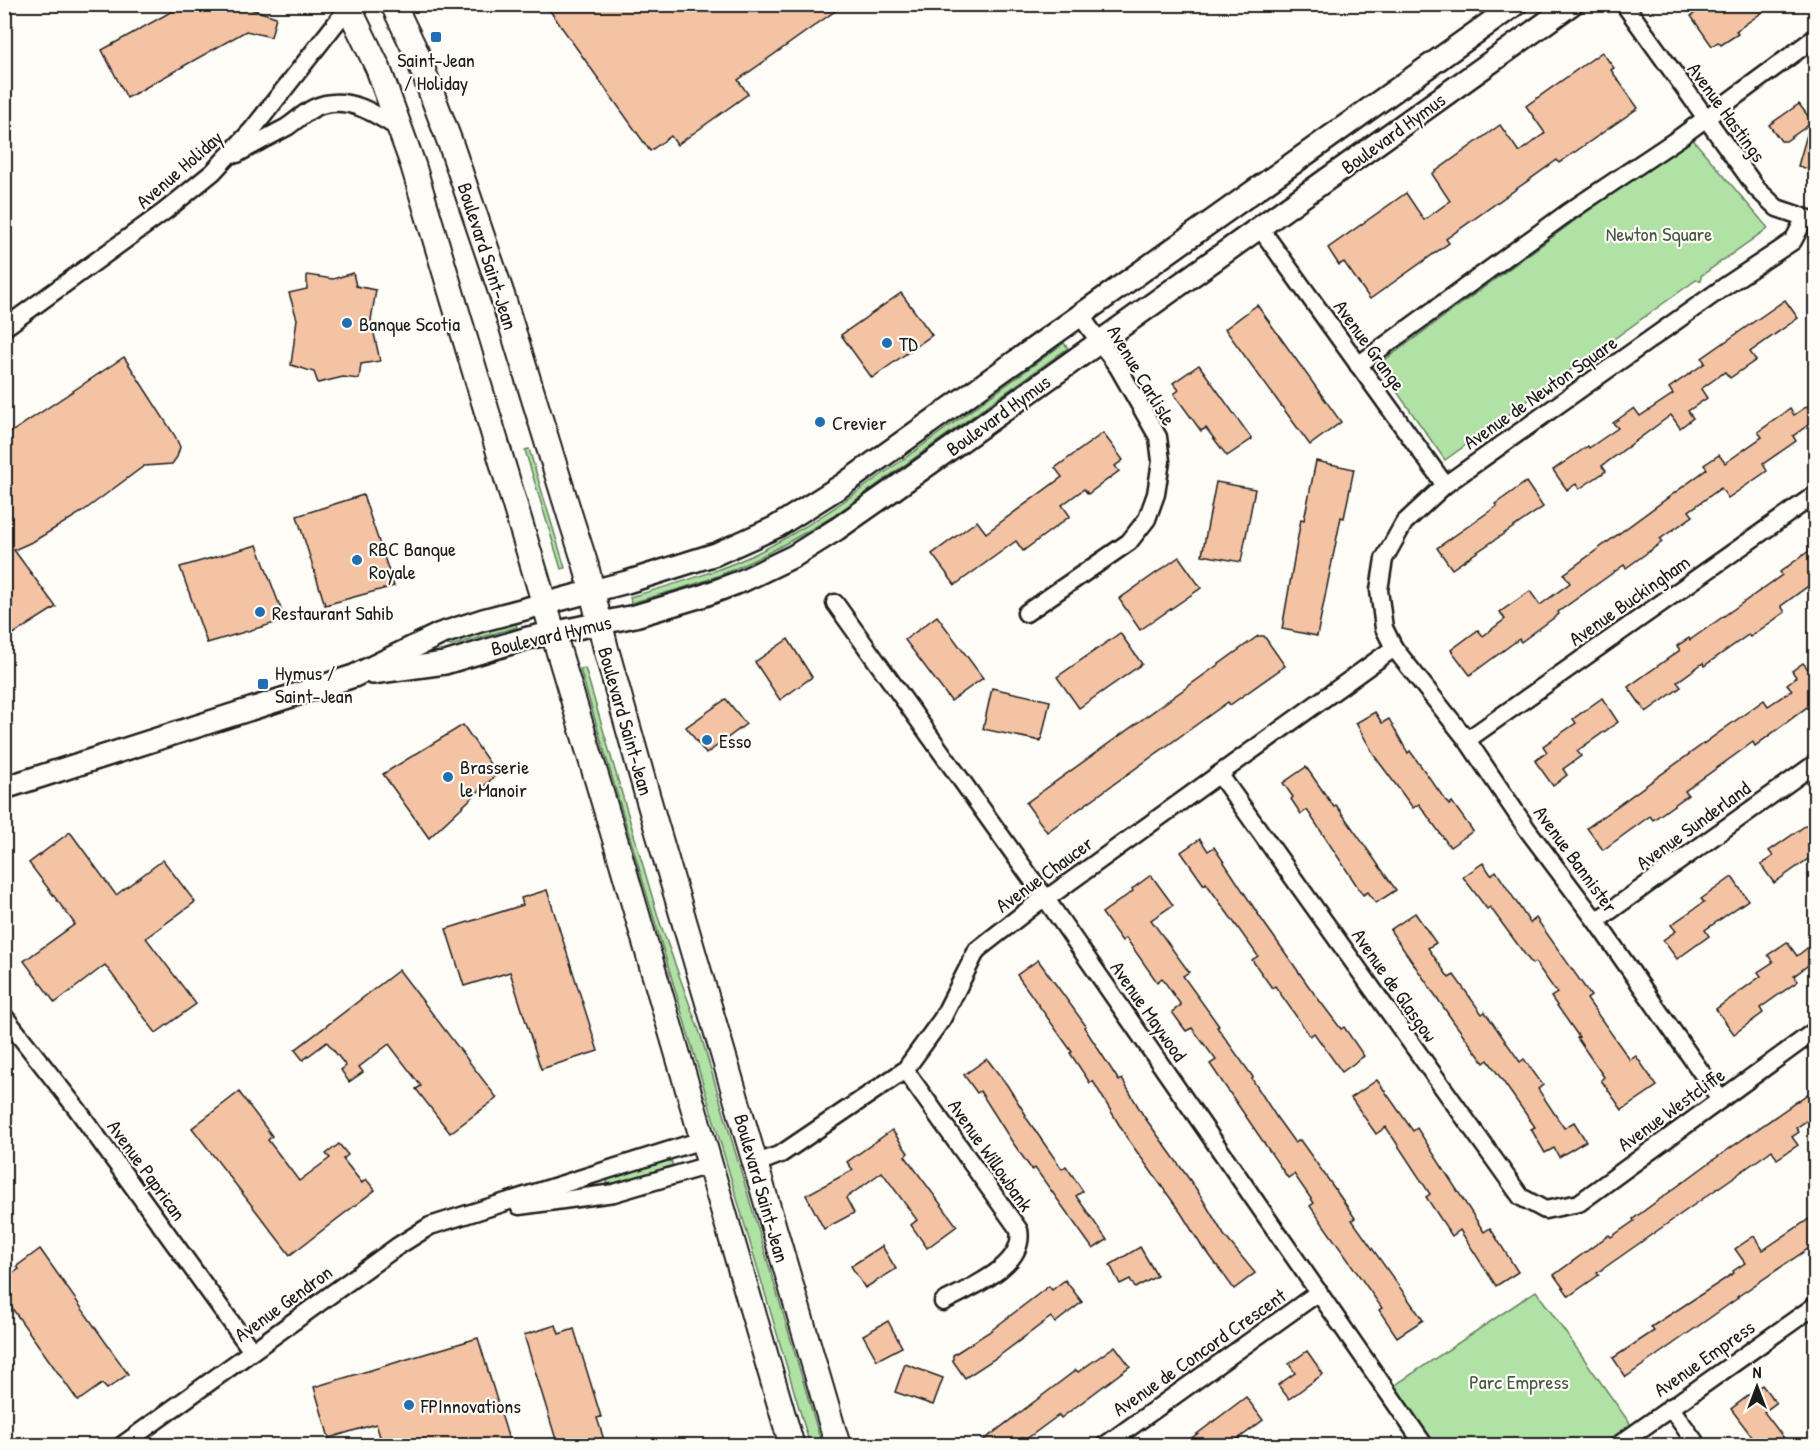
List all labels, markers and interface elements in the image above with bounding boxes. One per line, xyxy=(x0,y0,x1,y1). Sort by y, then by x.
marker: Saint-Jean / Holiday xyxy=(429,30,443,44)
place label: Saint-Jean / Holiday xyxy=(397,46,475,96)
street label: Avenue Hastings xyxy=(1682,57,1773,168)
street label: Boulevard Hymus xyxy=(1335,86,1451,180)
street label: Avenue Holiday xyxy=(130,124,228,214)
street label: Boulevard Saint-Jean xyxy=(451,179,525,333)
park label: Newton Square xyxy=(1606,220,1712,247)
street label: Avenue Grange xyxy=(1328,294,1412,396)
place label: Banque Scotia xyxy=(359,310,460,337)
marker: Banque Scotia xyxy=(340,316,354,330)
street label: Avenue Carlisle xyxy=(1101,320,1183,430)
street label: Avenue de Newton Square xyxy=(1458,329,1622,455)
place label: TD xyxy=(899,330,918,357)
marker: TD xyxy=(880,336,894,350)
street label: Boulevard Hymus xyxy=(940,368,1056,462)
place label: Crevier xyxy=(832,409,887,436)
marker: Crevier xyxy=(813,415,827,429)
place label: RBC Banque Royale xyxy=(369,535,456,585)
street label: Avenue Buckingham xyxy=(1563,548,1695,652)
marker: RBC Banque Royale xyxy=(350,553,364,567)
place label: Restaurant Sahib xyxy=(272,599,394,626)
marker: Restaurant Sahib xyxy=(253,605,267,619)
street label: Boulevard Hymus xyxy=(488,608,614,662)
street label: Boulevard Saint-Jean xyxy=(592,644,660,798)
place label: Hymus / Saint-Jean xyxy=(275,659,353,709)
marker: Hymus / Saint-Jean xyxy=(256,677,270,691)
place label: Esso xyxy=(719,727,751,754)
marker: Esso xyxy=(700,733,714,747)
place label: Brasserie le Manoir xyxy=(460,753,529,803)
marker: Brasserie le Manoir xyxy=(441,770,455,784)
street label: Avenue Sunderland xyxy=(1630,774,1756,876)
street label: Avenue Bannister xyxy=(1528,800,1624,918)
street label: Avenue Chaucer xyxy=(990,829,1098,918)
street label: Avenue de Glasgow xyxy=(1346,923,1444,1047)
street label: Avenue Maywood xyxy=(1104,955,1194,1067)
street label: Avenue Westcliffe xyxy=(1612,1061,1730,1157)
street label: Avenue Willowbank xyxy=(942,1093,1040,1217)
street label: Boulevard Saint-Jean xyxy=(728,1111,796,1265)
street label: Avenue Paprican xyxy=(101,1114,193,1226)
street label: Avenue Gendron xyxy=(229,1258,337,1348)
street label: Avenue de Concord Crescent xyxy=(1107,1281,1292,1422)
street label: Avenue Empress xyxy=(1648,1313,1760,1403)
north arrow xyxy=(1727,1357,1787,1417)
text: N xyxy=(1753,1361,1762,1383)
park label: Parc Empress xyxy=(1469,1368,1569,1395)
place label: FPInnovations xyxy=(420,1392,521,1419)
marker: FPInnovations xyxy=(402,1398,416,1412)

